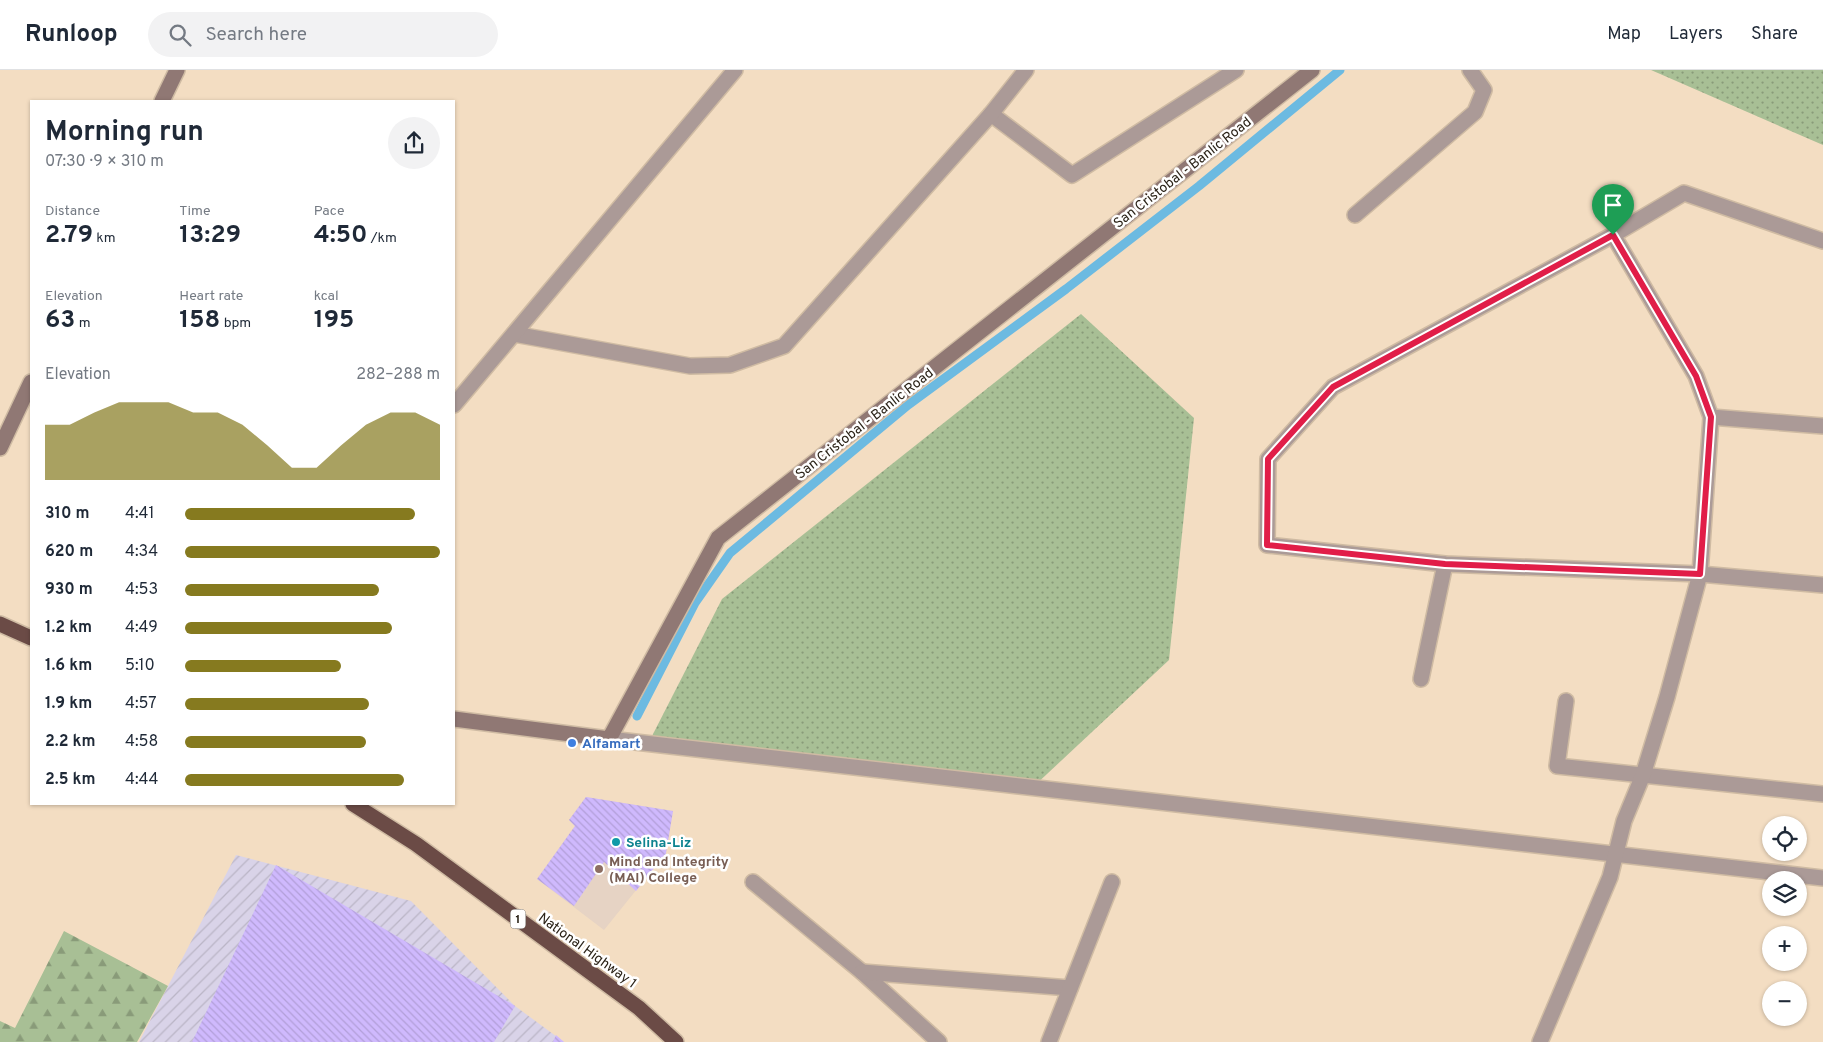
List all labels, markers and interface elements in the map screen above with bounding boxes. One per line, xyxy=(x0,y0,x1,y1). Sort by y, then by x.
search box xyxy=(148,12,498,57)
text: Runloop xyxy=(25,20,118,50)
icon: search xyxy=(166,21,194,49)
text: Search here xyxy=(206,23,307,47)
text: Map xyxy=(1607,23,1641,46)
text: Layers xyxy=(1669,23,1723,46)
text: Share xyxy=(1751,23,1798,46)
street label: San Cristobal - Banlic Road xyxy=(1111,114,1255,232)
text: Morning run xyxy=(45,115,204,151)
button: share xyxy=(388,117,440,169)
text: 07:30 · 9 × 310 m xyxy=(45,152,164,172)
pin xyxy=(1592,184,1634,235)
icon: arrive xyxy=(1599,191,1627,219)
text: Distance xyxy=(45,203,100,220)
text: Time xyxy=(179,203,211,220)
text: Pace xyxy=(314,203,344,220)
text: 2.79 xyxy=(45,220,93,252)
text: 13:29 xyxy=(179,220,241,252)
text: 4:50 xyxy=(314,220,367,252)
text: km xyxy=(93,230,116,247)
text: /km xyxy=(367,230,397,247)
text: Elevation xyxy=(45,288,103,305)
text: Heart rate xyxy=(179,288,243,305)
text: kcal xyxy=(314,288,339,305)
text: 63 xyxy=(45,305,75,337)
text: 158 xyxy=(179,305,220,337)
text: 195 xyxy=(314,305,354,337)
text: m xyxy=(75,315,91,332)
text: bpm xyxy=(220,315,251,332)
text: Elevation xyxy=(45,365,111,385)
text: 282–288 m xyxy=(356,365,440,385)
street label: San Cristobal - Banlic Road xyxy=(793,365,937,483)
text: 310 m xyxy=(45,504,90,524)
text: 4:41 xyxy=(125,504,154,524)
text: 620 m xyxy=(45,542,93,562)
text: 4:34 xyxy=(125,542,158,562)
text: 930 m xyxy=(45,580,93,600)
text: 4:53 xyxy=(125,580,158,600)
text: 1.2 km xyxy=(45,618,92,638)
text: 4:49 xyxy=(125,618,158,638)
text: 1.6 km xyxy=(45,656,92,676)
text: 5:10 xyxy=(125,656,155,676)
text: 1.9 km xyxy=(45,694,92,714)
text: 4:57 xyxy=(125,694,157,714)
text: 2.2 km xyxy=(45,732,95,752)
text: 4:58 xyxy=(125,732,158,752)
place label: Alfamart xyxy=(582,736,641,753)
marker: Alfamart xyxy=(566,737,578,749)
text: 2.5 km xyxy=(45,770,95,790)
text: 4:44 xyxy=(125,770,158,790)
map controls xyxy=(1762,816,1807,1026)
button: locate xyxy=(1762,816,1807,861)
place label: Selina-Liz xyxy=(626,835,691,852)
marker: Selina-Liz xyxy=(610,836,622,848)
place label: Mind and Integrity (MAI) College xyxy=(609,854,729,887)
marker: Mind and Integrity (MAI) College xyxy=(593,863,605,875)
button: layers xyxy=(1762,871,1807,916)
road number: 1 xyxy=(510,910,526,929)
street label: National Highway 1 xyxy=(535,910,640,993)
button: + xyxy=(1762,926,1807,971)
button: − xyxy=(1762,981,1807,1026)

